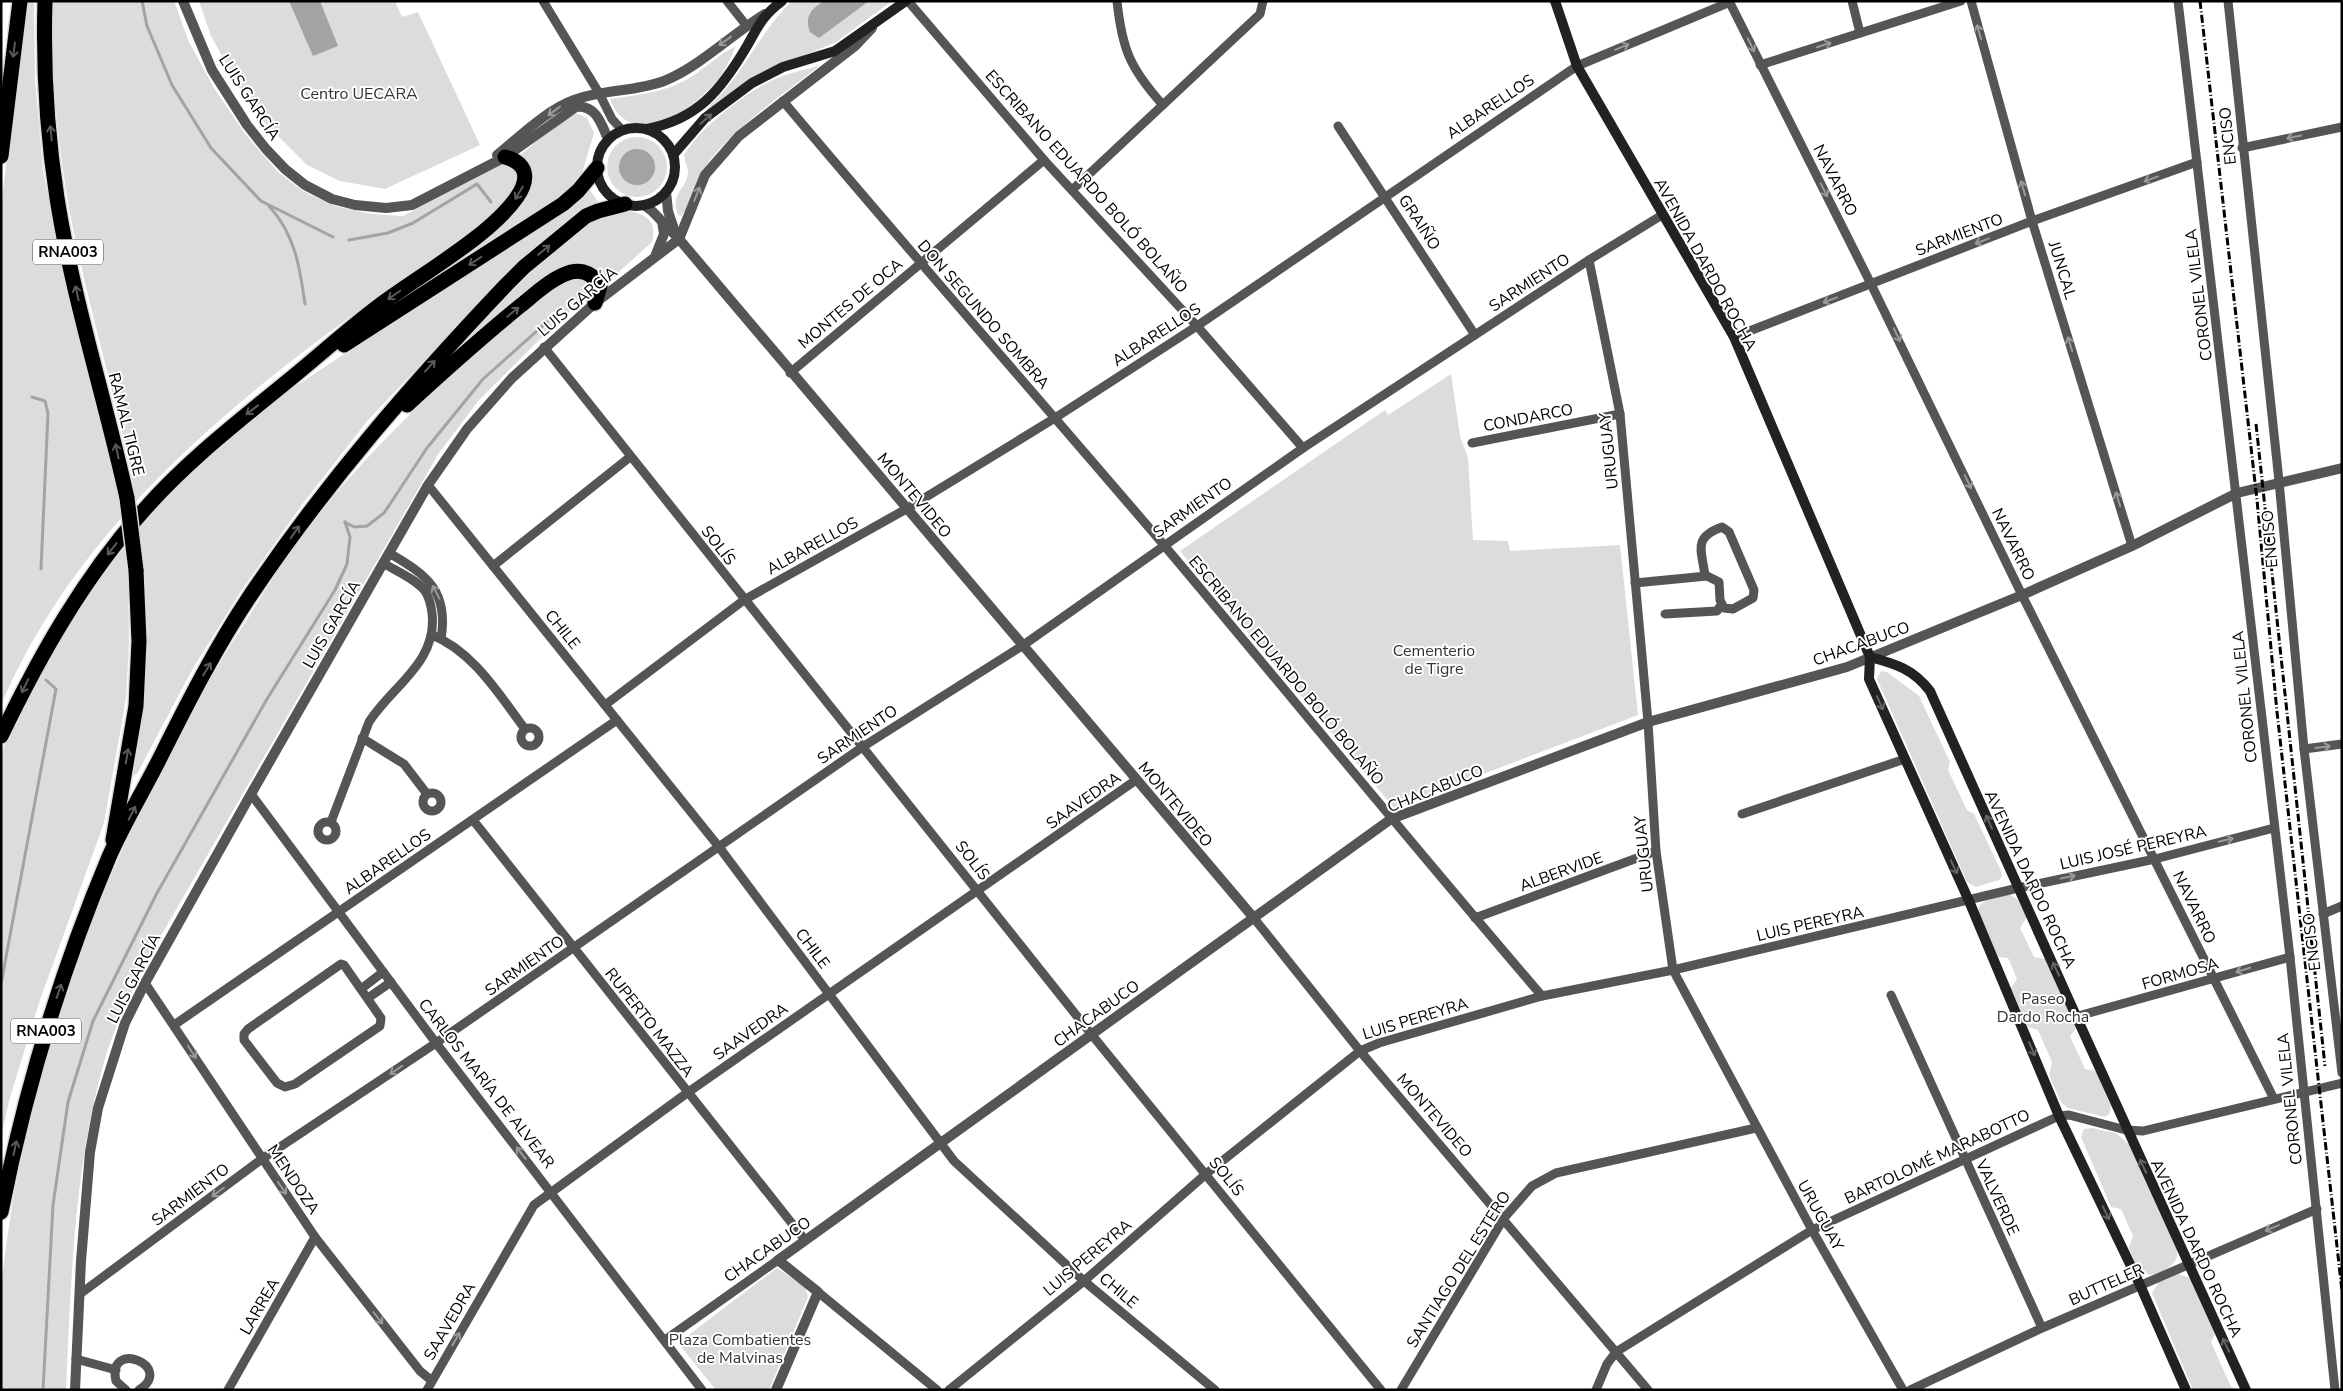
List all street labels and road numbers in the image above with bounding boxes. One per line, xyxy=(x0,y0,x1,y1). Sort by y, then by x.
street label: LUIS GARCÍA xyxy=(213,50,285,145)
street label: ESCRIBANO EDUARDO BOLÓ BOLAÑO xyxy=(980,65,1193,298)
street label: ALBARELLOS xyxy=(1442,69,1539,144)
street label: ENCISO xyxy=(2214,106,2242,166)
street label: NAVARRO xyxy=(1808,141,1863,220)
street label: AVENIDA DARDO ROCHA xyxy=(1648,174,1762,355)
street label: GRAIÑO xyxy=(1393,191,1445,255)
street label: SARMIENTO xyxy=(1912,208,2006,262)
street label: CORONEL VILELA xyxy=(2180,227,2218,362)
street label: DON SEGUNDO SOMBRA xyxy=(912,235,1055,394)
street label: JUNCAL xyxy=(2043,238,2081,302)
road number: RNA003 xyxy=(33,240,103,264)
street label: SARMIENTO xyxy=(1485,248,1574,317)
street label: MONTES DE OCA xyxy=(794,253,908,354)
street label: LUIS GARCÍA xyxy=(533,262,623,342)
street label: ALBARELLOS xyxy=(1108,298,1205,372)
street label: RAMAL TIGRE xyxy=(103,370,149,478)
street label: CONDARCO xyxy=(1481,398,1575,437)
street label: URUGUAY xyxy=(1594,411,1624,491)
street label: MONTEVIDEO xyxy=(872,448,956,543)
street label: SARMIENTO xyxy=(1148,472,1237,543)
street label: NAVARRO xyxy=(1986,505,2040,584)
street label: ENCISO xyxy=(2257,509,2283,569)
street label: ALBARELLOS xyxy=(763,512,862,580)
street label: SOLÍS xyxy=(696,521,741,570)
street label: ESCRIBANO EDUARDO BOLÓ BOLAÑO xyxy=(1184,551,1389,790)
street label: LUIS GARCÍA xyxy=(298,576,366,673)
street label: CHILE xyxy=(539,605,585,654)
street label: CHACABUCO xyxy=(1810,616,1913,672)
street label: CORONEL VILELA xyxy=(2227,629,2263,764)
street label: SARMIENTO xyxy=(813,700,902,770)
street label: MONTEVIDEO xyxy=(1133,757,1217,852)
street label: CHACABUCO xyxy=(1384,760,1487,818)
street label: SAAVEDRA xyxy=(1042,767,1126,835)
street label: AVENIDA DARDO ROCHA xyxy=(1979,787,2081,972)
street label: URUGUAY xyxy=(1629,814,1659,894)
street label: LUIS JOSÉ PEREYRA xyxy=(2058,820,2209,876)
street label: ALBARELLOS xyxy=(340,824,436,900)
street label: SOLÍS xyxy=(950,836,995,885)
street label: ALBERVIDE xyxy=(1517,847,1606,897)
street label: NAVARRO xyxy=(2167,868,2221,947)
street label: LUIS PEREYRA xyxy=(1754,901,1866,947)
street label: ENCISO xyxy=(2298,912,2326,972)
street label: CHILE xyxy=(790,924,835,973)
street label: LUIS GARCÍA xyxy=(102,929,166,1027)
street label: SARMIENTO xyxy=(480,930,569,1001)
street label: FORMOSA xyxy=(2139,952,2222,995)
street label: RUPERTO MAZZA xyxy=(600,963,699,1082)
street label: CHACABUCO xyxy=(1049,975,1144,1053)
street label: LUIS PEREYRA xyxy=(1360,992,1471,1045)
street label: CARLOS MARÍA DE ALVEAR xyxy=(413,994,560,1173)
street label: SAAVEDRA xyxy=(709,998,793,1066)
road number: RNA003 xyxy=(11,1018,81,1044)
street label: CORONEL VILELA xyxy=(2272,1031,2308,1166)
street label: MONTEVIDEO xyxy=(1391,1069,1477,1163)
street label: BARTOLOMÉ MARABOTTO xyxy=(1841,1104,2034,1210)
street label: MENDOZA xyxy=(262,1140,325,1219)
street label: SOLÍS xyxy=(1204,1152,1249,1201)
street label: VALVERDE xyxy=(1970,1155,2024,1239)
street label: AVENIDA DARDO ROCHA xyxy=(2145,1156,2247,1341)
street label: SARMIENTO xyxy=(147,1158,234,1231)
street label: URUGUAY xyxy=(1792,1176,1849,1255)
street label: SANTIAGO DEL ESTERO xyxy=(1402,1187,1516,1352)
street label: CHACABUCO xyxy=(720,1212,816,1288)
street label: LUIS PEREYRA xyxy=(1039,1214,1137,1301)
street label: BUTTELER xyxy=(2065,1258,2148,1311)
street label: CHILE xyxy=(1094,1268,1143,1314)
street label: LARREA xyxy=(235,1274,285,1339)
street label: SAAVEDRA xyxy=(419,1278,481,1365)

